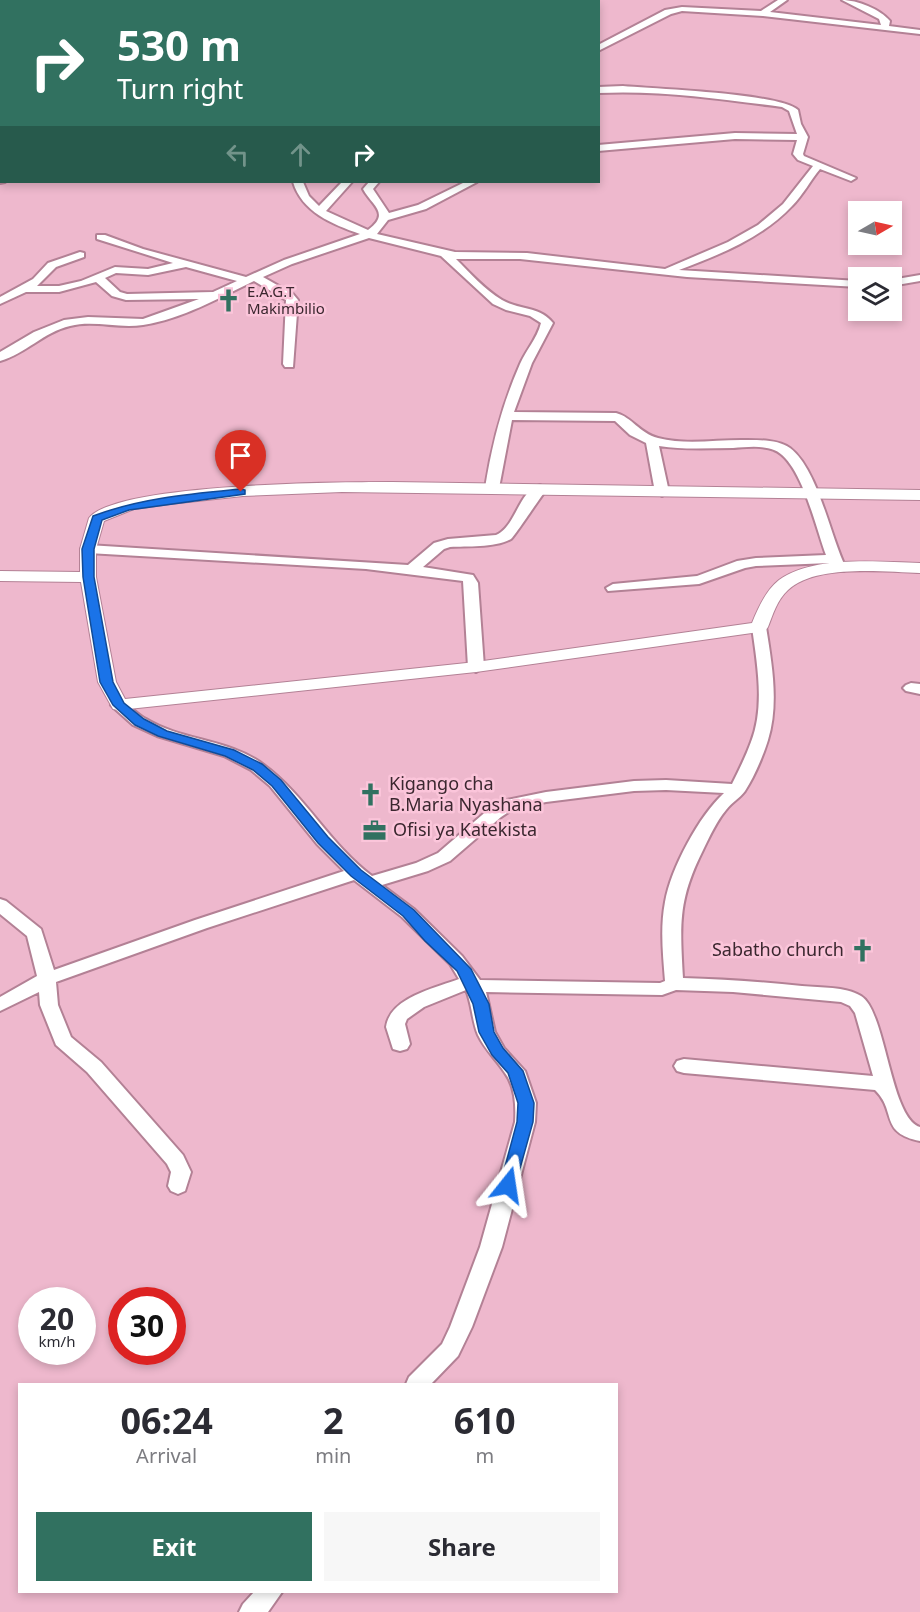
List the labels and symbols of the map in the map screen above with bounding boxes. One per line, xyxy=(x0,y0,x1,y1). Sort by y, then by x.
north arrow xyxy=(848,201,902,255)
place label: E.A.G.T Makimbilio xyxy=(247,281,325,318)
church icon: E.A.G.T Makimbilio xyxy=(216,288,242,314)
pin xyxy=(215,430,266,492)
place label: Kigango cha B.Maria Nyashana xyxy=(389,771,543,816)
church icon: Kigango cha B.Maria Nyashana xyxy=(358,781,384,807)
office icon: Ofisi ya Katekista xyxy=(362,817,388,843)
place label: Ofisi ya Katekista xyxy=(393,817,537,841)
place label: Sabatho church xyxy=(712,937,844,961)
church icon: Sabatho church xyxy=(849,937,875,963)
position arrow xyxy=(476,1153,540,1217)
speed limit sign: 30 xyxy=(108,1287,186,1365)

